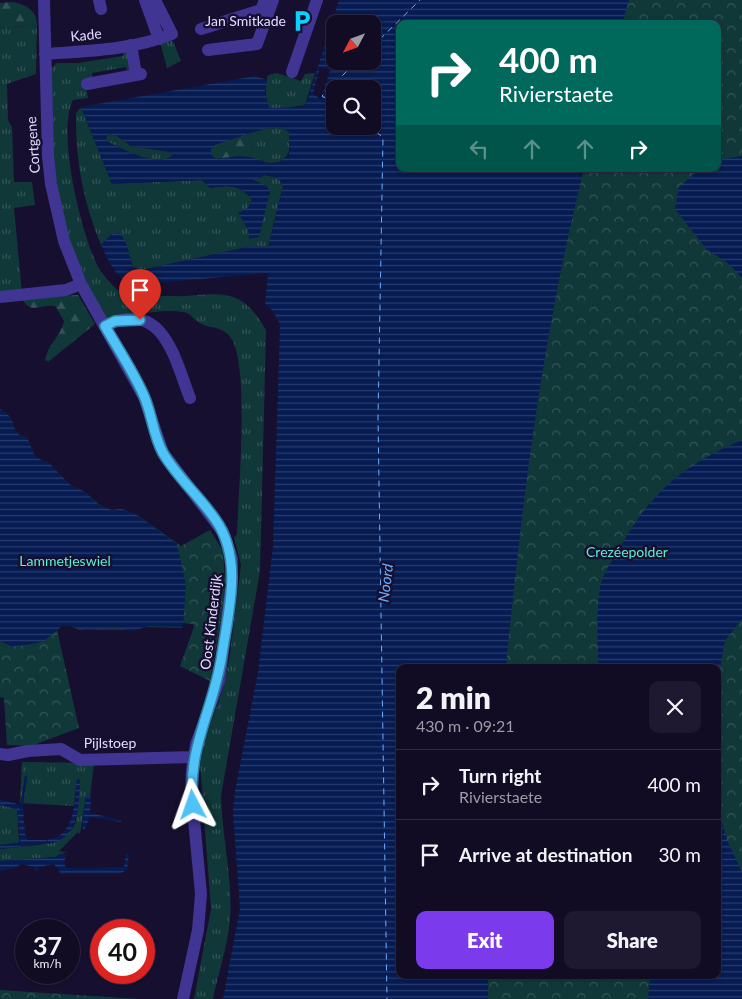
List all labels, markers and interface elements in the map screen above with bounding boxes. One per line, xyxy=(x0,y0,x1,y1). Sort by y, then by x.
parking icon: Jan Smitkade xyxy=(289,8,315,34)
place label: Jan Smitkade xyxy=(205,12,286,29)
north arrow xyxy=(326,15,381,70)
map controls xyxy=(326,15,381,135)
street label: Kade xyxy=(69,24,102,45)
text: 400 m xyxy=(499,38,598,80)
icon: right xyxy=(416,40,481,105)
button: search xyxy=(326,80,381,135)
text: Rivierstaete xyxy=(499,80,613,107)
street label: Cortgene xyxy=(22,116,43,174)
icon: left xyxy=(465,135,493,163)
icon: ahead xyxy=(518,135,546,163)
icon: ahead xyxy=(571,135,599,163)
icon: right xyxy=(624,135,652,163)
pin xyxy=(119,269,161,320)
icon: arrive xyxy=(126,276,154,304)
park label: Crezéepolder xyxy=(586,543,668,560)
park label: Lammetjeswiel xyxy=(19,552,111,569)
water label: Noord xyxy=(374,562,396,603)
street label: Oost Kinderdijk xyxy=(196,572,225,671)
text: 2 min xyxy=(416,679,491,715)
button: close xyxy=(649,681,701,733)
text: 430 m · 09:21 xyxy=(416,716,515,735)
street label: Pijlstoep xyxy=(84,734,136,751)
text: Turn right xyxy=(459,764,541,787)
icon: right xyxy=(416,771,444,799)
text: 400 m xyxy=(647,773,701,796)
position arrow xyxy=(166,778,218,830)
text: Rivierstaete xyxy=(459,787,542,806)
icon: arrive xyxy=(416,841,444,869)
text: Arrive at destination xyxy=(459,843,632,866)
text: 30 m xyxy=(658,843,701,866)
button: Exit xyxy=(416,911,554,969)
button: Share xyxy=(564,911,701,969)
speed limit sign: 40 xyxy=(90,919,155,984)
text: 37 xyxy=(33,930,62,960)
text: km/h xyxy=(33,956,62,971)

